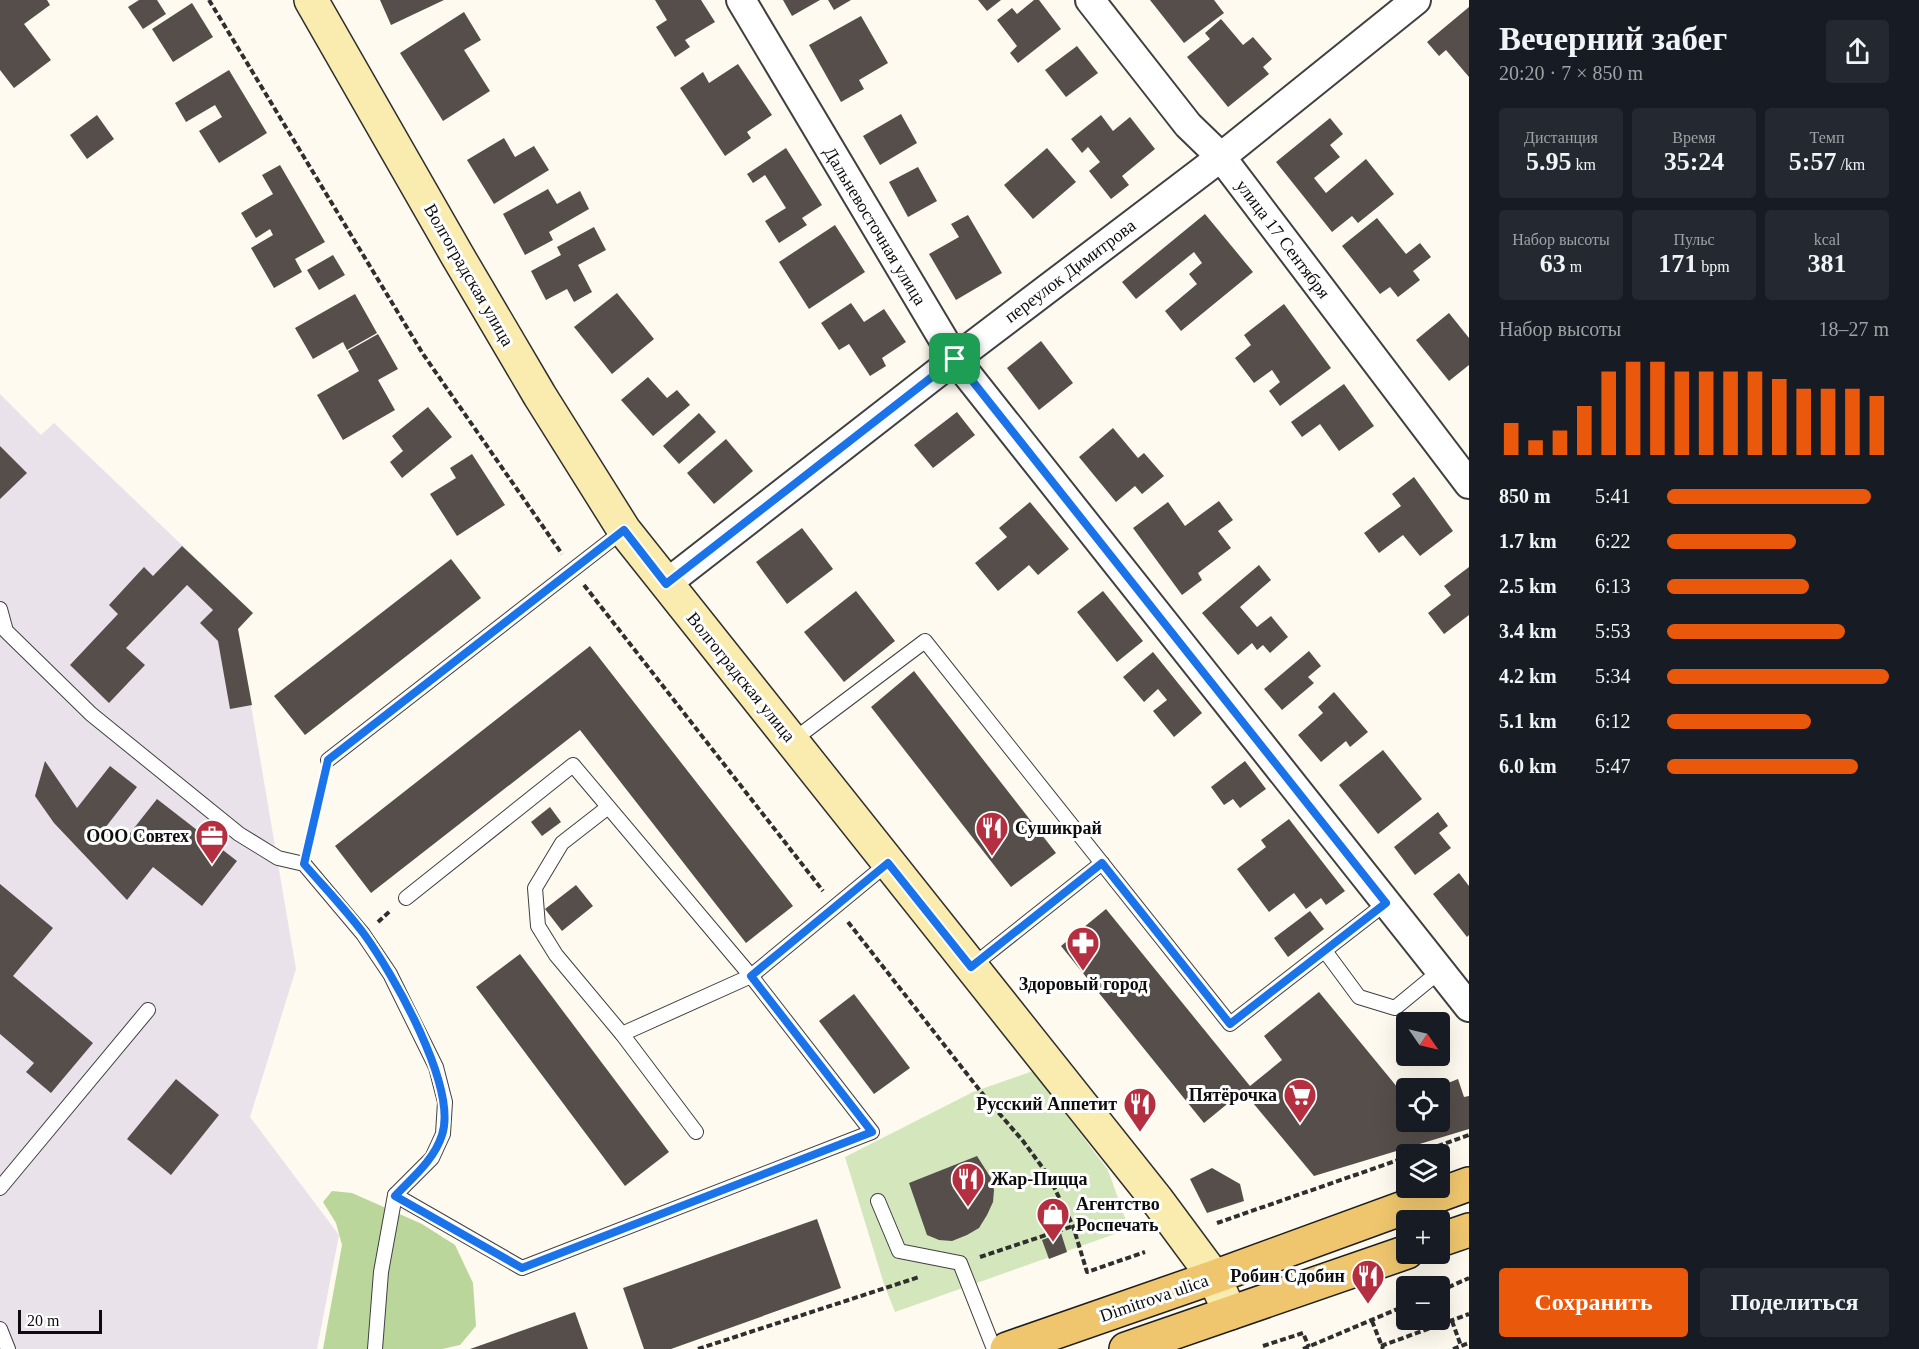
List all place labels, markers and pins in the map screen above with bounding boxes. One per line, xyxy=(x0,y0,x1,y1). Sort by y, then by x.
pin xyxy=(929,333,980,384)
restaurant icon: Сушикрай xyxy=(974,810,1010,857)
office icon: ООО Совтех xyxy=(194,818,230,865)
place label: Сушикрай xyxy=(1015,818,1102,838)
place label: ООО Совтех xyxy=(86,826,189,846)
pharmacy icon: Здоровый город xyxy=(1065,925,1101,972)
place label: Здоровый город xyxy=(1019,974,1147,994)
supermarket icon: Пятёрочка xyxy=(1282,1077,1318,1124)
place label: Пятёрочка xyxy=(1189,1085,1277,1105)
restaurant icon: Русский Аппетит xyxy=(1122,1086,1158,1133)
place label: Русский Аппетит xyxy=(976,1094,1117,1114)
restaurant icon: Жар-Пицца xyxy=(950,1161,986,1208)
place label: Жар-Пицца xyxy=(991,1169,1087,1189)
place label: Агентство Роспечать xyxy=(1076,1194,1160,1235)
shop icon: Агентство Роспечать xyxy=(1035,1196,1071,1243)
restaurant icon: Робин Сдобин xyxy=(1350,1258,1386,1305)
place label: Робин Сдобин xyxy=(1230,1266,1345,1286)

